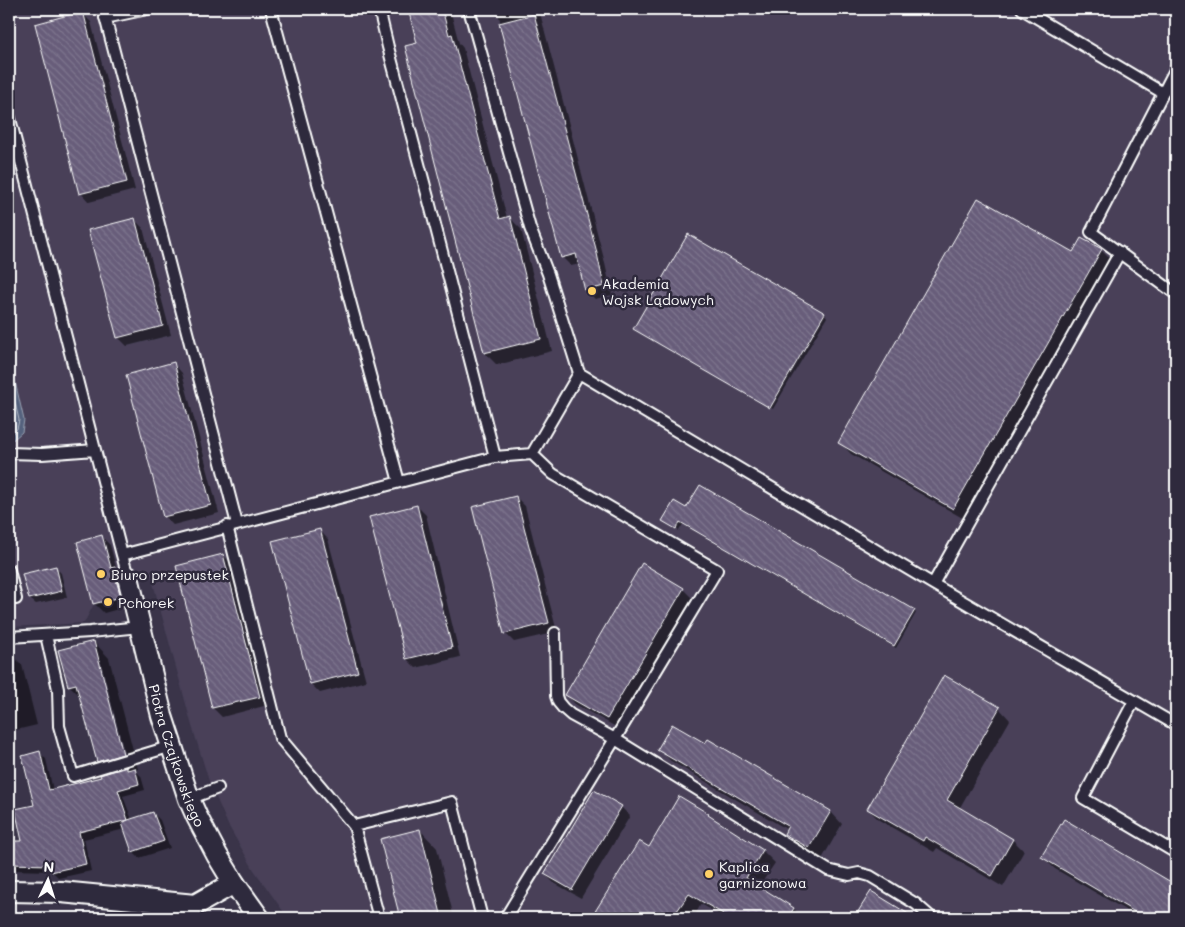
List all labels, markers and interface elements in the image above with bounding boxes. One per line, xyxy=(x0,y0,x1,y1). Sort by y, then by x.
place label: Akademia Wojsk Lądowych xyxy=(602,274,714,309)
marker: Akademia Wojsk Lądowych xyxy=(586,285,598,297)
place label: Biuro przepustek xyxy=(111,565,229,584)
marker: Biuro przepustek xyxy=(95,568,107,580)
place label: Pchorek xyxy=(118,593,174,612)
marker: Pchorek xyxy=(102,596,114,608)
street label: Piotra Czajkowskiego xyxy=(145,682,210,830)
north arrow xyxy=(22,854,72,904)
text: N xyxy=(43,857,55,876)
place label: Kaplica garnizonowa xyxy=(719,857,807,892)
marker: Kaplica garnizonowa xyxy=(703,868,715,880)

